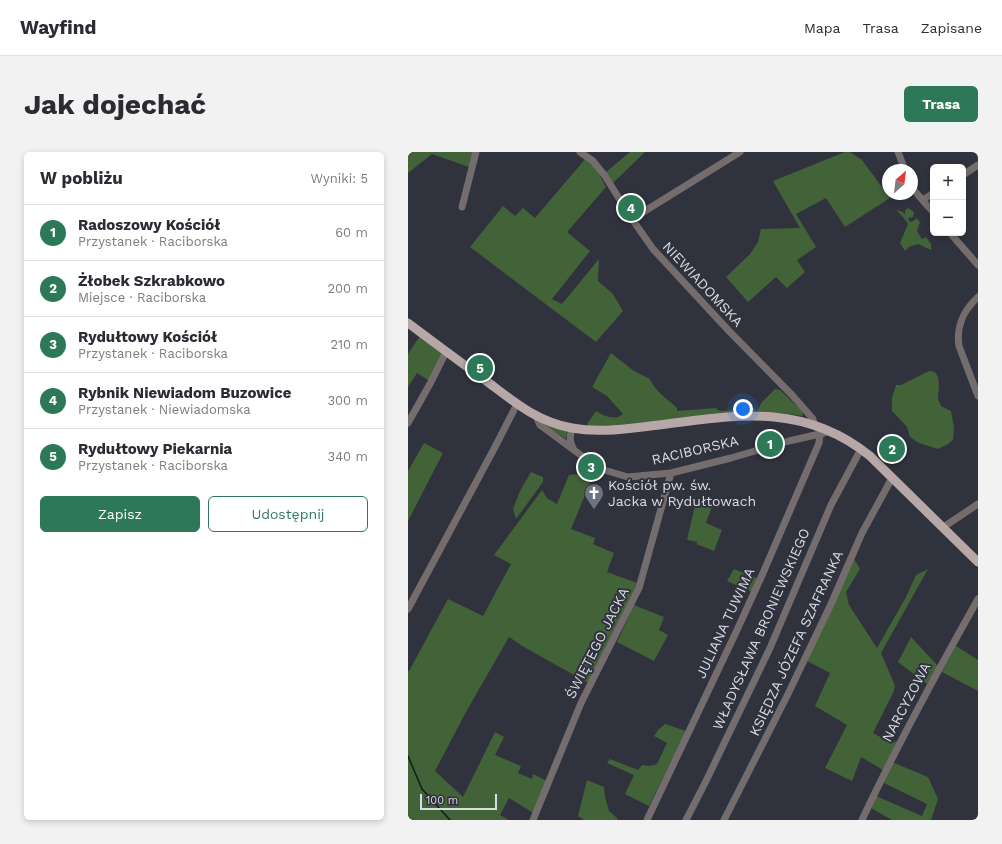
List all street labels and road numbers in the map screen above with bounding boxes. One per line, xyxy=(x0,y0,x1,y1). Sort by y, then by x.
street label: NIEWIADOMSKA xyxy=(660,238,746,330)
street label: RACIBORSKA xyxy=(650,432,740,468)
street label: WŁADYSŁAWA BRONIEWSKIEGO xyxy=(709,526,813,732)
street label: KSIĘDZA JÓZEFA SZAFRANKA xyxy=(746,548,846,738)
street label: JULIANA TUWIMA xyxy=(692,565,758,681)
street label: ŚWIĘTEGO JACKA xyxy=(562,585,632,701)
street label: NARCYZOWA xyxy=(878,660,934,744)

